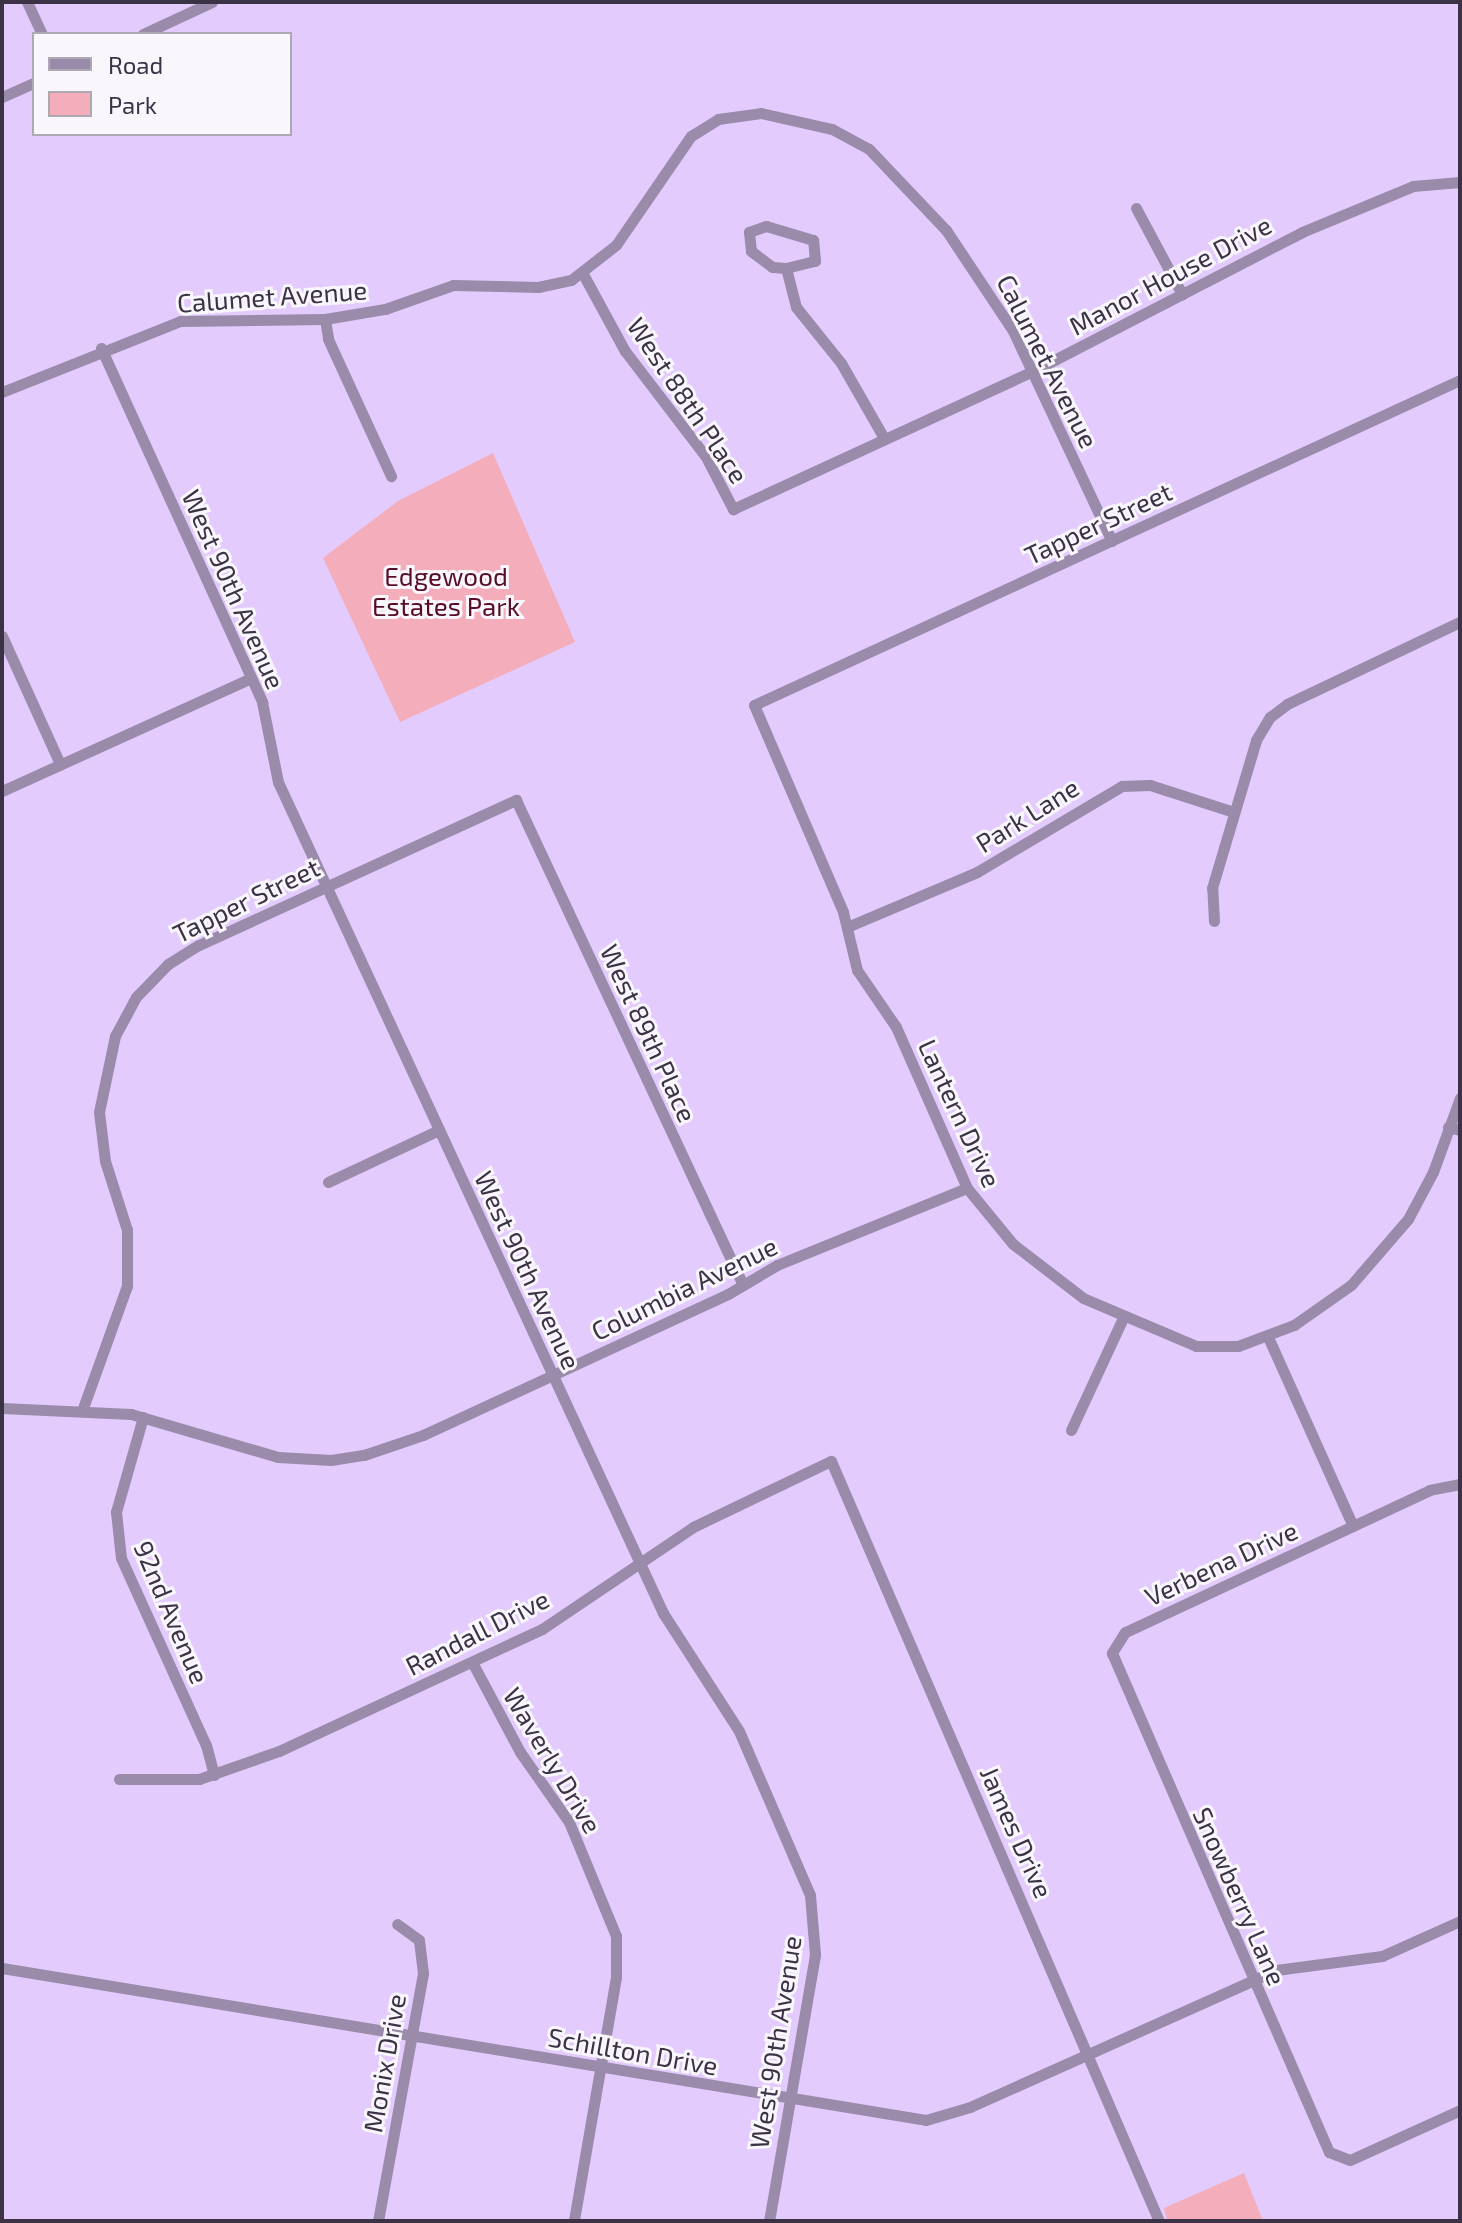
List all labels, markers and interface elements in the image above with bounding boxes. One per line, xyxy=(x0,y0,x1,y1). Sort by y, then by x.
legend xyxy=(32,32,292,136)
text: Road xyxy=(108,50,163,79)
text: Park xyxy=(108,90,157,119)
street label: Manor House Drive xyxy=(1063,208,1277,342)
street label: Calumet Avenue xyxy=(991,269,1105,453)
street label: Calumet Avenue xyxy=(176,274,368,318)
street label: West 88th Place xyxy=(621,311,755,489)
street label: Tapper Street xyxy=(1019,475,1177,571)
street label: West 90th Avenue xyxy=(176,484,292,694)
park label: Edgewood Estates Park xyxy=(372,560,520,622)
street label: Park Lane xyxy=(970,771,1084,859)
street label: Tapper Street xyxy=(167,851,325,949)
street label: West 89th Place xyxy=(594,939,704,1127)
street label: Lantern Drive xyxy=(912,1034,1008,1192)
street label: West 90th Avenue xyxy=(468,1166,588,1374)
street label: Columbia Avenue xyxy=(586,1229,782,1347)
street label: Verbena Drive xyxy=(1140,1514,1302,1612)
street label: 92nd Avenue xyxy=(128,1536,216,1688)
street label: Randall Drive xyxy=(400,1582,554,1682)
street label: Waverly Drive xyxy=(497,1681,609,1839)
street label: James Drive xyxy=(974,1761,1060,1903)
street label: Snowberry Lane xyxy=(1187,1802,1293,1990)
street label: West 90th Avenue xyxy=(743,1933,807,2151)
street label: Monix Drive xyxy=(356,1991,412,2135)
street label: Schillton Drive xyxy=(546,2021,720,2081)

